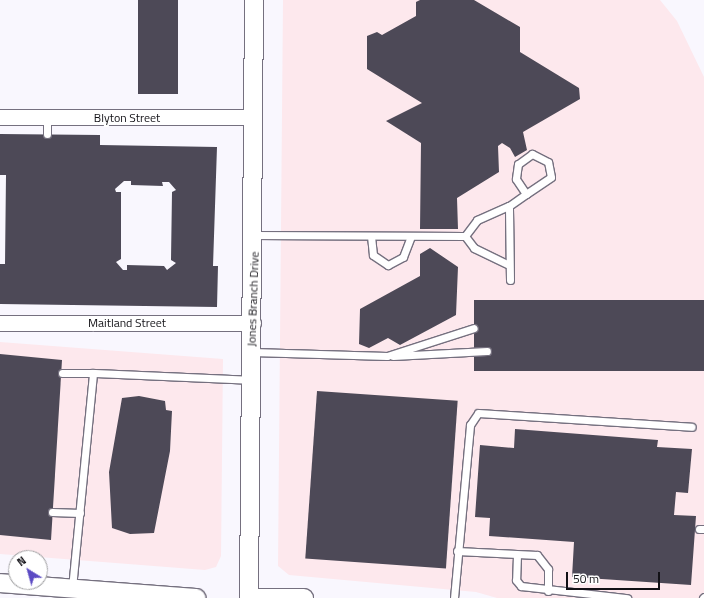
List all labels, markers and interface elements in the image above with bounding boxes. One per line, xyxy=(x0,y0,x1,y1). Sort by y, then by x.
street label: Blyton Street xyxy=(94,111,160,125)
street label: Jones Branch Drive xyxy=(244,251,262,347)
street label: Maitland Street xyxy=(88,316,166,330)
north arrow xyxy=(8,550,48,590)
text: N xyxy=(14,553,29,570)
scale bar xyxy=(568,564,662,590)
text: 50 m xyxy=(573,569,599,588)

